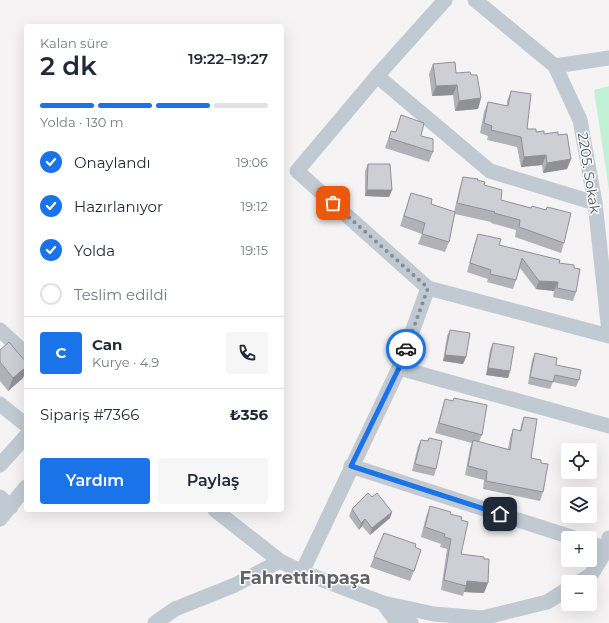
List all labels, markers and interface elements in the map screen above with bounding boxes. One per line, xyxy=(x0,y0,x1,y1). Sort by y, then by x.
text: Kalan süre xyxy=(40,35,108,51)
text: 19:22–19:27 xyxy=(188,49,268,68)
text: 2 dk xyxy=(40,50,97,82)
text: Yolda · 130 m xyxy=(40,114,124,130)
street label: 2205. Sokak xyxy=(574,131,604,215)
icon: check xyxy=(40,151,62,173)
text: Onaylandı xyxy=(74,153,151,172)
text: 19:06 xyxy=(236,154,268,170)
pin xyxy=(316,186,350,220)
icon: bag xyxy=(322,192,344,214)
icon: check xyxy=(40,195,62,217)
text: Hazırlanıyor xyxy=(74,197,163,216)
text: 19:12 xyxy=(241,198,268,214)
icon: check xyxy=(40,239,62,261)
text: Yolda xyxy=(74,241,115,260)
text: 19:15 xyxy=(241,242,268,258)
text: Teslim edildi xyxy=(74,285,168,304)
courier xyxy=(386,329,426,369)
button: phone xyxy=(226,332,268,374)
text: Can xyxy=(92,335,122,354)
icon: car xyxy=(395,338,417,360)
text: C xyxy=(56,343,66,362)
text: Kurye · 4.9 xyxy=(92,354,159,370)
text: Sipariş #7366 xyxy=(40,405,139,424)
text: ₺356 xyxy=(230,405,268,424)
map controls xyxy=(561,443,597,611)
button: locate xyxy=(561,443,597,479)
button: Yardım xyxy=(40,458,150,504)
button: Paylaş xyxy=(158,458,268,504)
button: layers xyxy=(561,487,597,523)
pin xyxy=(483,497,517,531)
icon: home xyxy=(489,503,511,525)
button: + xyxy=(561,531,597,567)
district label: Fahrettinpaşa xyxy=(239,567,371,589)
button: − xyxy=(561,575,597,611)

